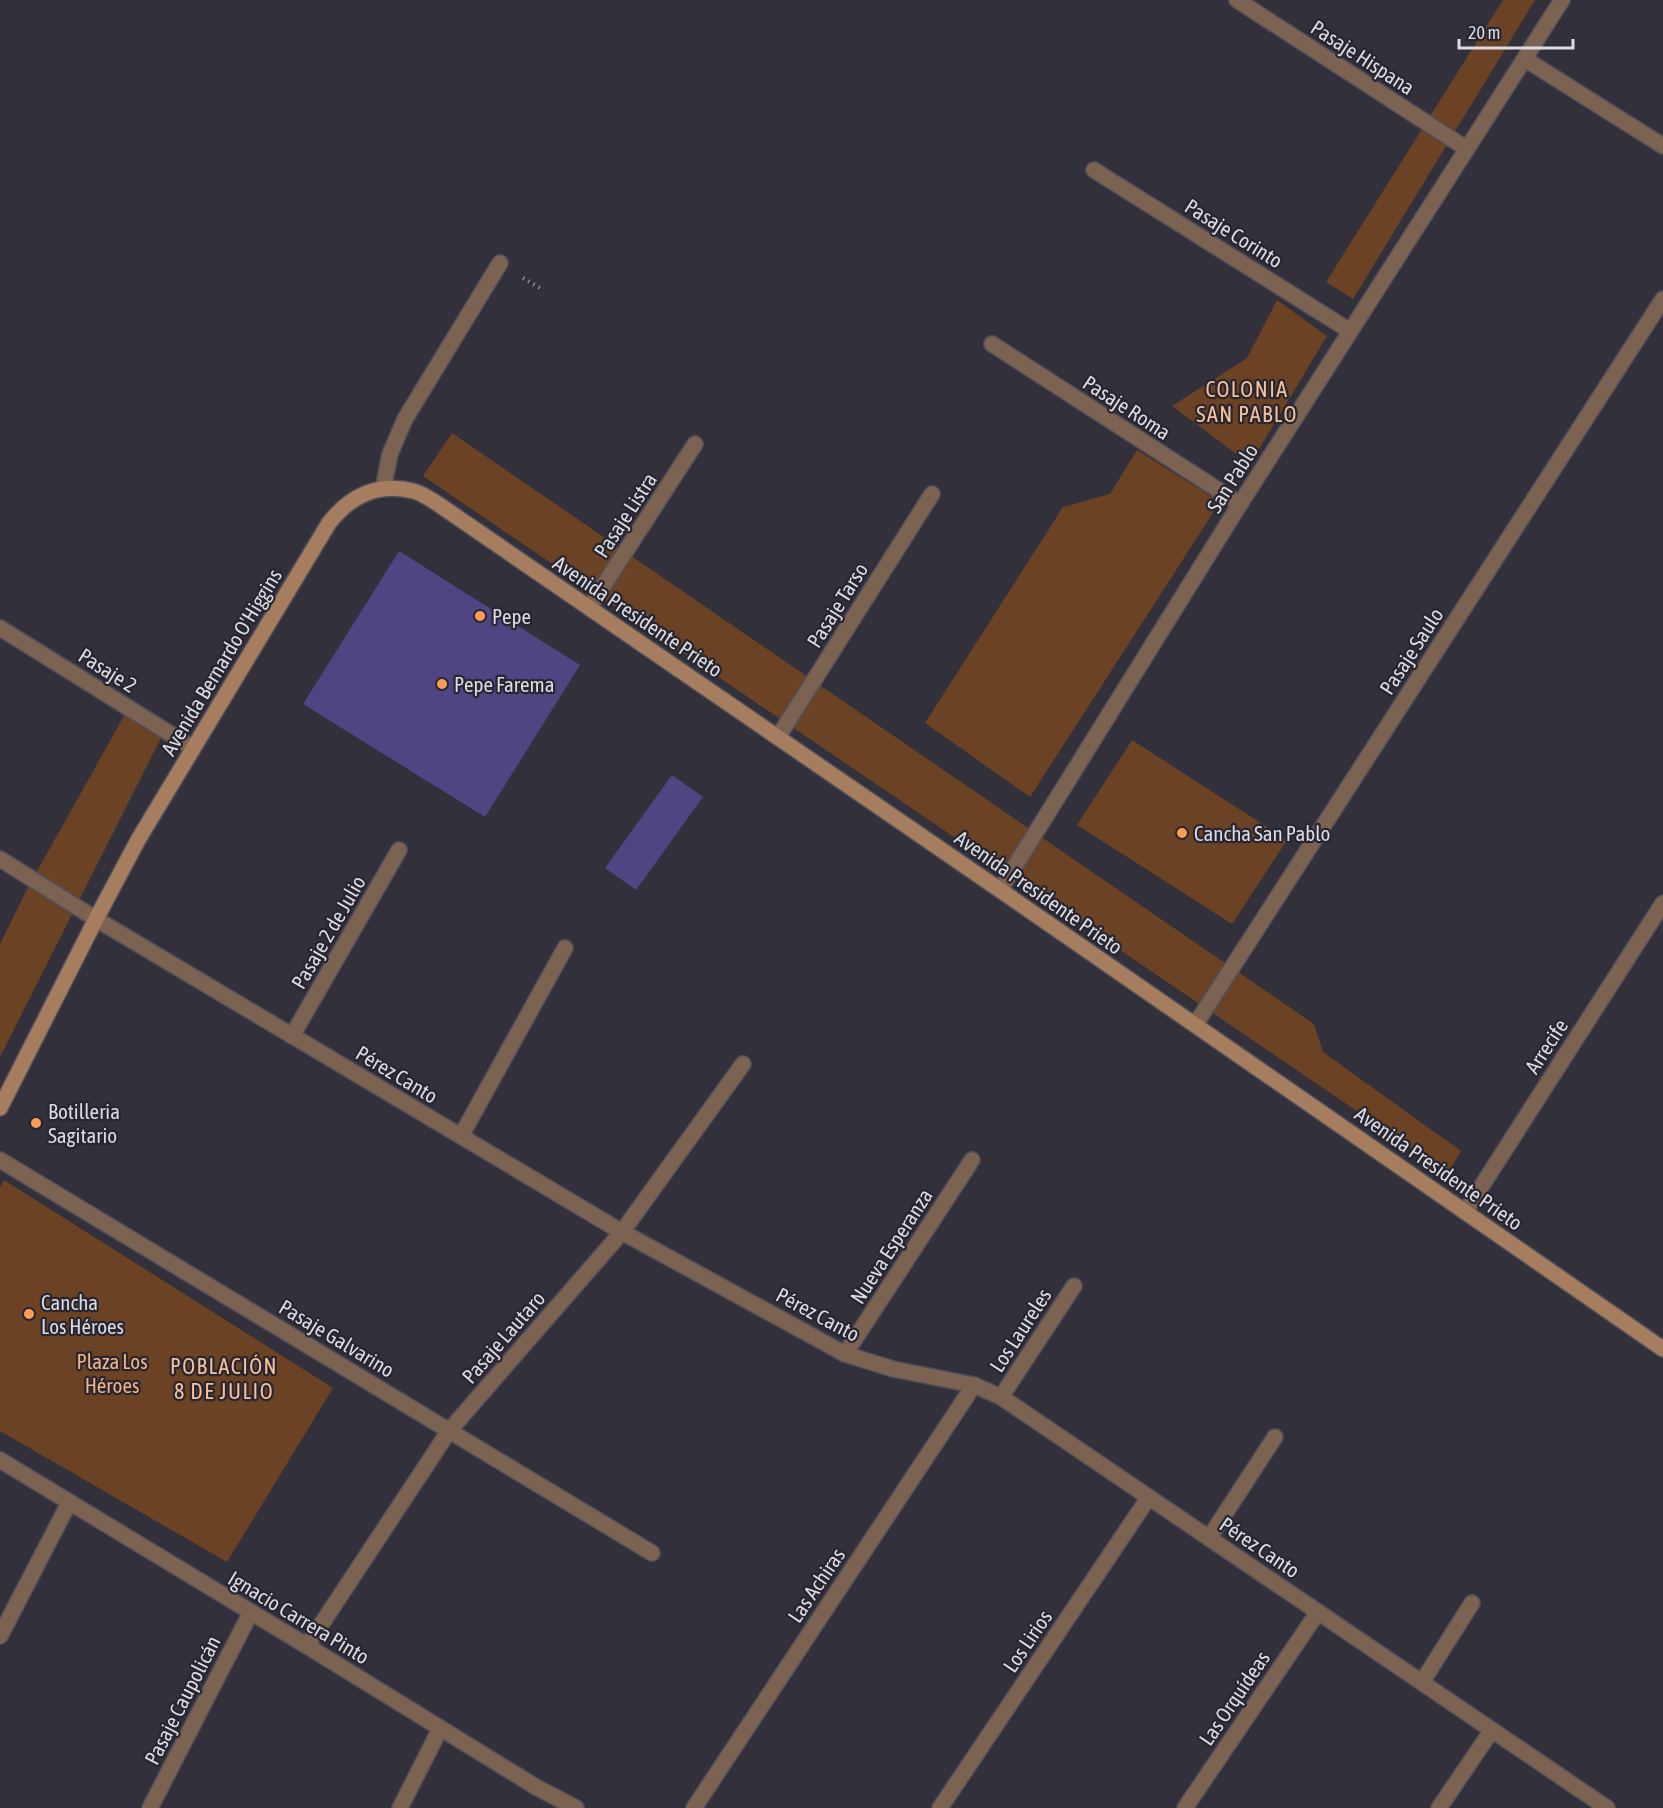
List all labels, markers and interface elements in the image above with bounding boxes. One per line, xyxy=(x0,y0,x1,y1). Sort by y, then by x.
scale bar xyxy=(1459,12,1573,50)
street label: Pasaje Hispana xyxy=(1307,15,1419,99)
text: 20 m xyxy=(1468,22,1500,43)
street label: Pasaje Corinto xyxy=(1181,194,1287,272)
street label: Pasaje Roma xyxy=(1079,370,1175,444)
district label: COLONIA SAN PABLO xyxy=(1196,376,1298,427)
street label: San Pablo xyxy=(1202,439,1262,517)
street label: Pasaje Listra xyxy=(589,468,661,562)
street label: Avenida Presidente Prieto xyxy=(549,551,727,681)
street label: Pasaje Tarso xyxy=(802,558,872,652)
street label: Avenida Bernardo O'Higgins xyxy=(156,564,286,760)
street label: Pasaje Saulo xyxy=(1374,603,1448,699)
place label: Pepe xyxy=(492,604,531,628)
marker: Pepe xyxy=(473,609,487,623)
street label: Pasaje 2 xyxy=(75,643,141,697)
place label: Pepe Farema xyxy=(454,672,554,696)
marker: Pepe Farema xyxy=(435,677,449,691)
place label: Cancha San Pablo xyxy=(1194,821,1330,845)
street label: Avenida Presidente Prieto xyxy=(951,825,1127,959)
marker: Cancha San Pablo xyxy=(1175,826,1189,840)
street label: Pasaje 2 de Julio xyxy=(286,871,370,993)
street label: Arrecife xyxy=(1520,1014,1572,1078)
street label: Pérez Canto xyxy=(352,1040,442,1108)
place label: Botilleria Sagitario xyxy=(48,1099,120,1147)
street label: Avenida Presidente Prieto xyxy=(1351,1101,1527,1235)
marker: Botilleria Sagitario xyxy=(29,1116,43,1130)
street label: Nueva Esperanza xyxy=(845,1184,937,1308)
street label: Pérez Canto xyxy=(772,1282,864,1346)
street label: Los Laureles xyxy=(984,1284,1056,1376)
street label: Pasaje Lautaro xyxy=(457,1286,549,1388)
place label: Cancha Los Héroes xyxy=(41,1290,124,1338)
street label: Pasaje Galvarino xyxy=(275,1294,399,1382)
marker: Cancha Los Héroes xyxy=(22,1307,36,1321)
park label: Plaza Los Héroes xyxy=(76,1349,148,1397)
district label: POBLACIÓN 8 DE JULIO xyxy=(170,1353,278,1404)
street label: Pérez Canto xyxy=(1216,1512,1304,1582)
street label: Las Achiras xyxy=(783,1543,849,1627)
street label: Ignacio Carrera Pinto xyxy=(224,1566,374,1668)
street label: Los Lirios xyxy=(998,1605,1056,1677)
street label: Pasaje Caupolicán xyxy=(139,1632,225,1768)
street label: Las Orquídeas xyxy=(1194,1646,1274,1750)

